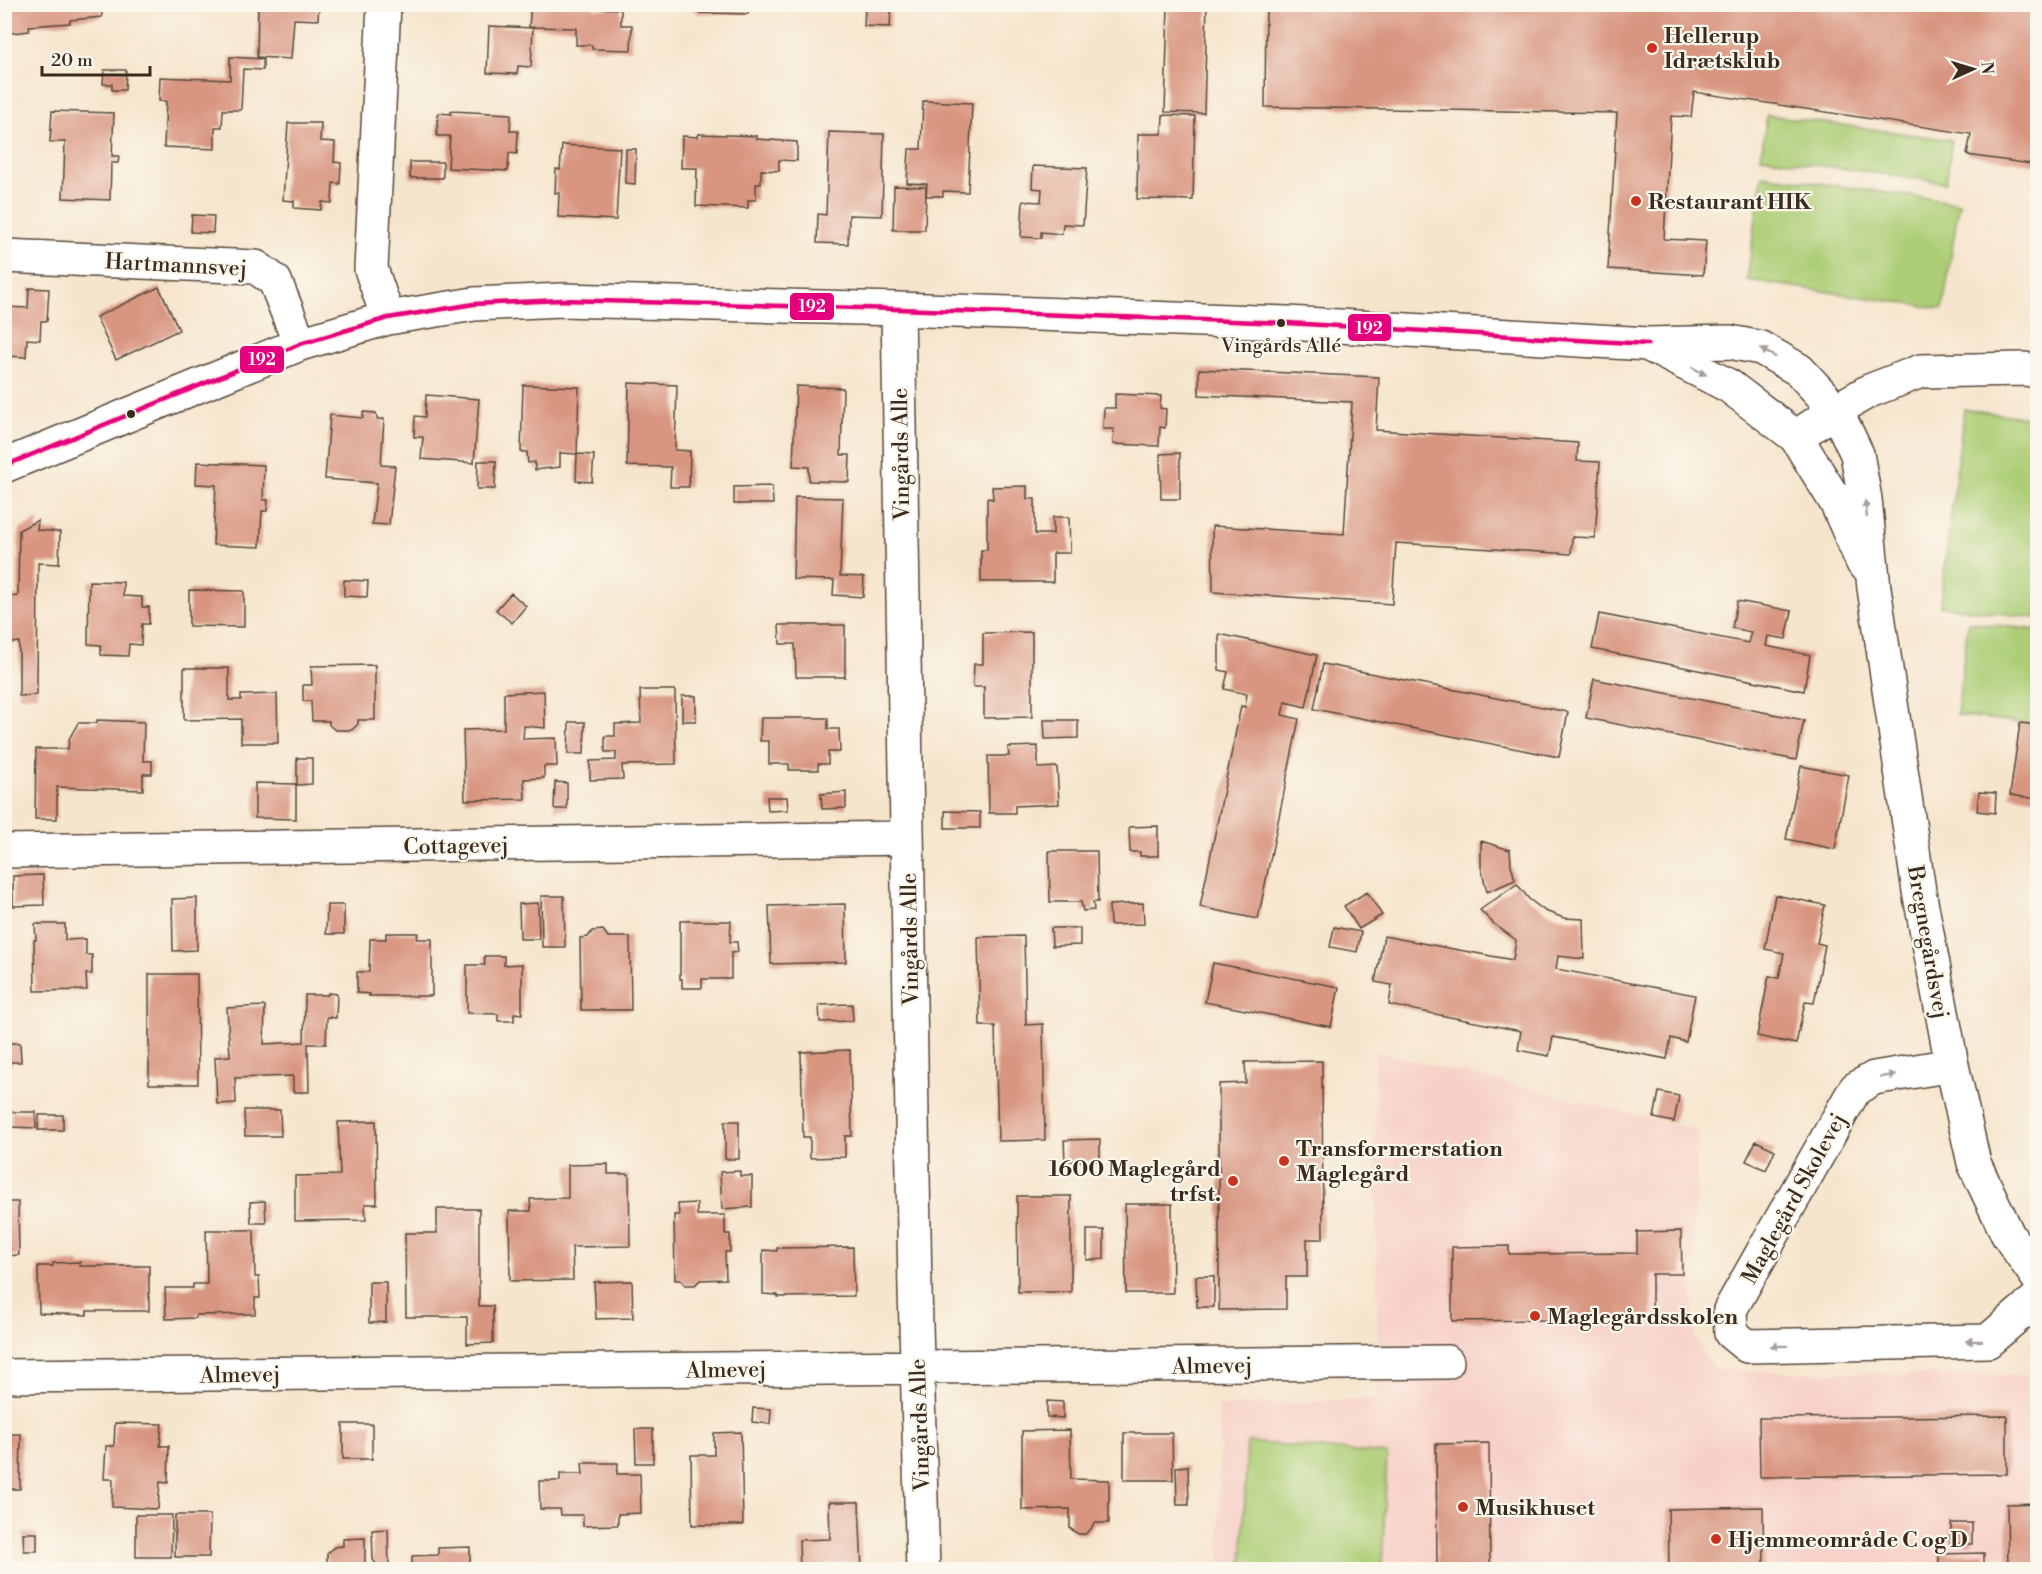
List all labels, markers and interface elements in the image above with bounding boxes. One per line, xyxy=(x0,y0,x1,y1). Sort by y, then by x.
place label: Hellerup Idrætsklub xyxy=(1664,23,1780,75)
scale bar xyxy=(42,39,150,77)
north arrow xyxy=(1943,39,2003,99)
marker: Hellerup Idrætsklub xyxy=(1645,41,1659,55)
text: 20 m xyxy=(51,49,93,72)
text: N xyxy=(1977,61,1997,75)
place label: Restaurant HIK xyxy=(1648,189,1813,216)
marker: Restaurant HIK xyxy=(1629,194,1643,208)
street label: Hartmannsvej xyxy=(104,248,248,283)
line badge: 192 xyxy=(789,292,835,321)
text: 192 xyxy=(798,297,826,317)
line badge: 192 xyxy=(1347,313,1392,342)
marker: Vingårds Allé xyxy=(1275,317,1287,329)
text: 192 xyxy=(1355,319,1383,339)
place label: Vingårds Allé xyxy=(1220,334,1341,359)
line badge: 192 xyxy=(239,345,285,374)
one-way arrow xyxy=(1759,348,1776,357)
text: 192 xyxy=(248,350,276,370)
one-way arrow xyxy=(1691,366,1708,376)
street label: Vingårds Alle xyxy=(887,387,916,522)
unlabelled marker xyxy=(125,408,137,420)
one-way arrow xyxy=(1861,499,1871,518)
street label: Cottagevej xyxy=(403,832,509,861)
street label: Bregnegårdsvej xyxy=(1901,863,1954,1021)
street label: Vingårds Alle xyxy=(896,872,925,1007)
one-way arrow xyxy=(1879,1071,1898,1080)
street label: Maglegård Skolevej xyxy=(1736,1109,1852,1289)
place label: Transformerstation Maglegård xyxy=(1296,1136,1503,1188)
marker: Transformerstation Maglegård xyxy=(1277,1154,1291,1168)
place label: 1600 Maglegård trfst. xyxy=(1049,1156,1221,1208)
marker: 1600 Maglegård trfst. xyxy=(1226,1174,1240,1188)
place label: Maglegårdsskolen xyxy=(1547,1304,1739,1331)
marker: Maglegårdsskolen xyxy=(1528,1309,1542,1323)
one-way arrow xyxy=(1964,1336,1983,1346)
one-way arrow xyxy=(1769,1341,1788,1350)
street label: Almevej xyxy=(1170,1352,1253,1381)
street label: Almevej xyxy=(684,1356,767,1385)
street label: Vingårds Alle xyxy=(905,1358,936,1493)
street label: Almevej xyxy=(198,1361,281,1390)
place label: Musikhuset xyxy=(1475,1495,1595,1522)
marker: Musikhuset xyxy=(1456,1500,1470,1514)
place label: Hjemmeområde C og D xyxy=(1728,1527,1968,1554)
marker: Hjemmeområde C og D xyxy=(1709,1532,1723,1546)

